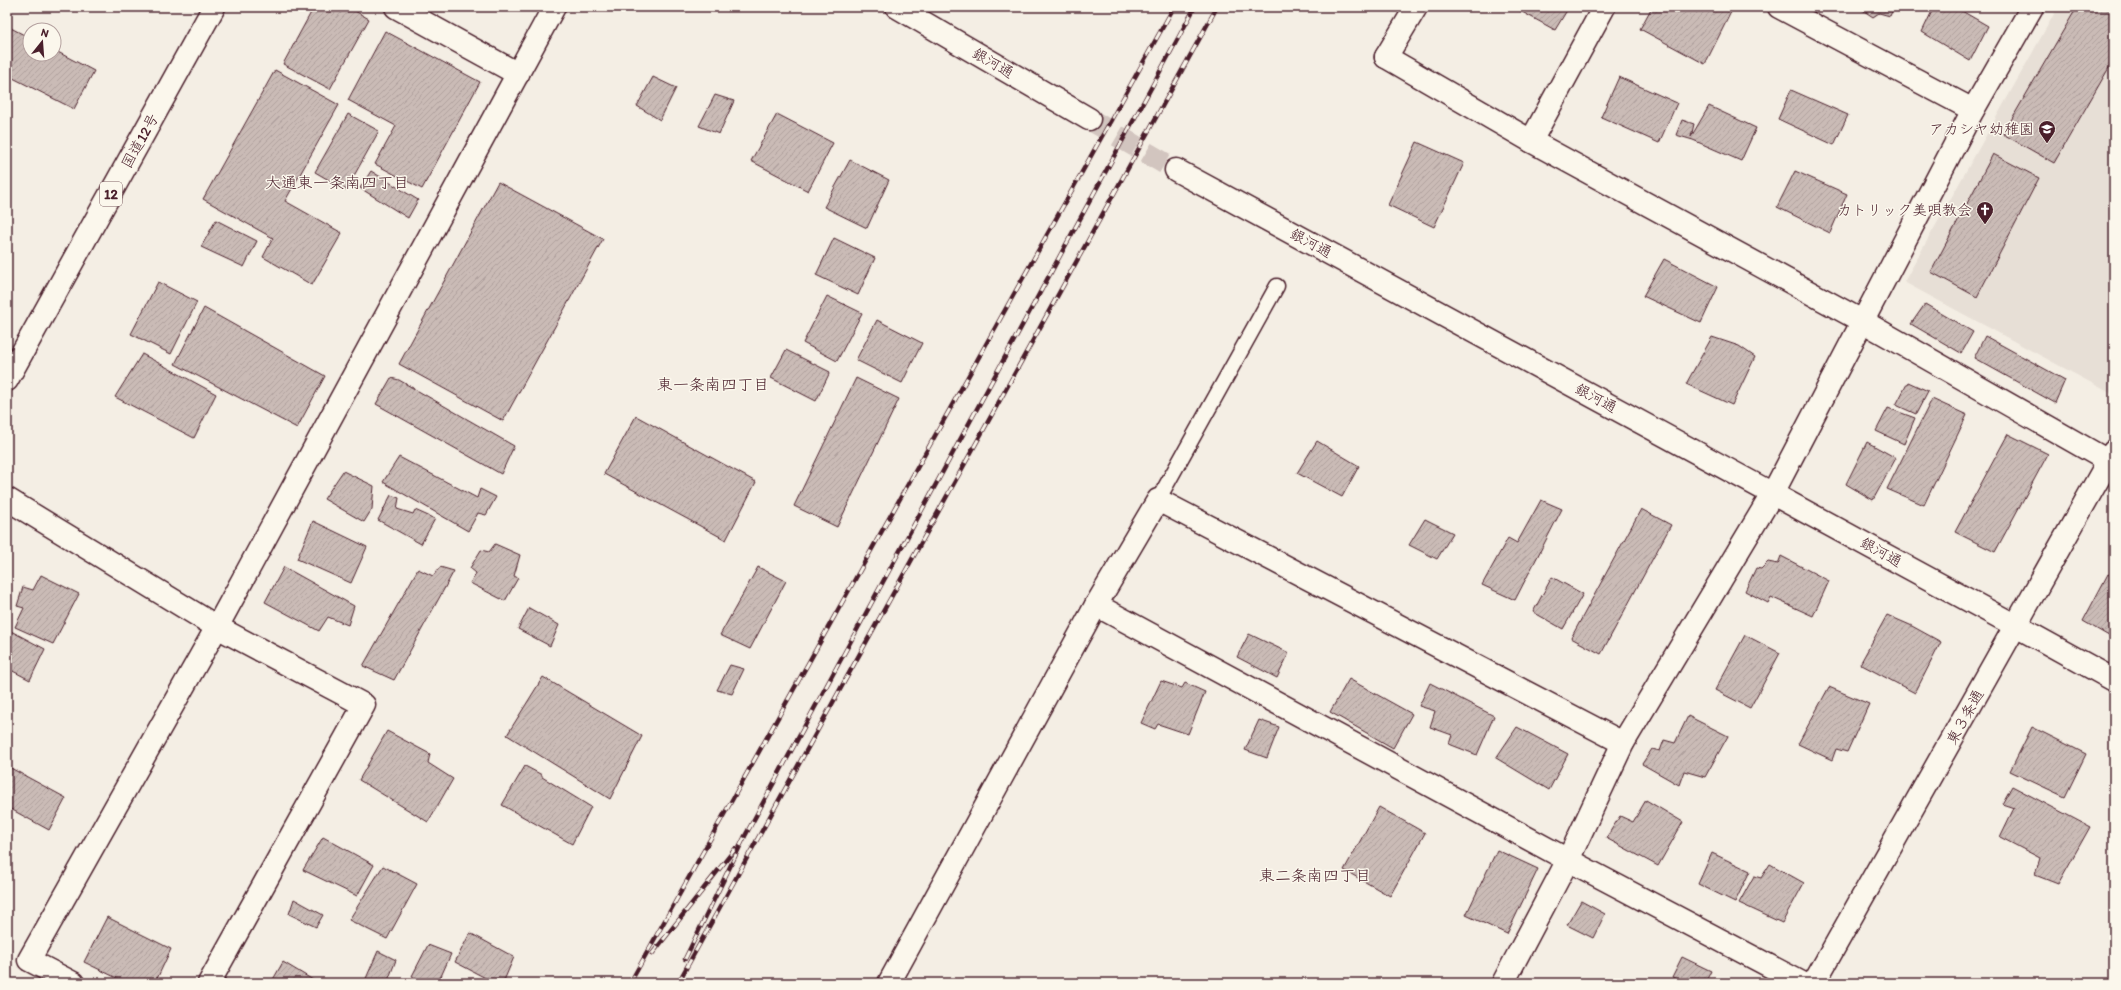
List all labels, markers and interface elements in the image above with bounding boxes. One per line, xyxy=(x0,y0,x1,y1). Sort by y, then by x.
north arrow xyxy=(22,22,62,62)
text: N xyxy=(39,26,50,40)
street label: 銀河通 xyxy=(969,44,1017,82)
street label: 国道12号 xyxy=(118,110,162,172)
school or university icon: アカシヤ幼稚園 xyxy=(2037,119,2057,144)
place label: アカシヤ幼稚園 xyxy=(1929,120,2034,138)
district label: 大通東一条南四丁目 xyxy=(265,173,409,192)
road number: 12 xyxy=(100,182,122,206)
church icon: カトリック美唄教会 xyxy=(1975,200,1995,225)
place label: カトリック美唄教会 xyxy=(1837,201,1972,219)
street label: 銀河通 xyxy=(1287,224,1335,262)
district label: 東一条南四丁目 xyxy=(657,375,769,394)
street label: 銀河通 xyxy=(1572,379,1620,417)
street label: 銀河通 xyxy=(1857,533,1905,571)
street label: 東３条通 xyxy=(1943,686,1987,748)
district label: 東二条南四丁目 xyxy=(1259,866,1371,885)

